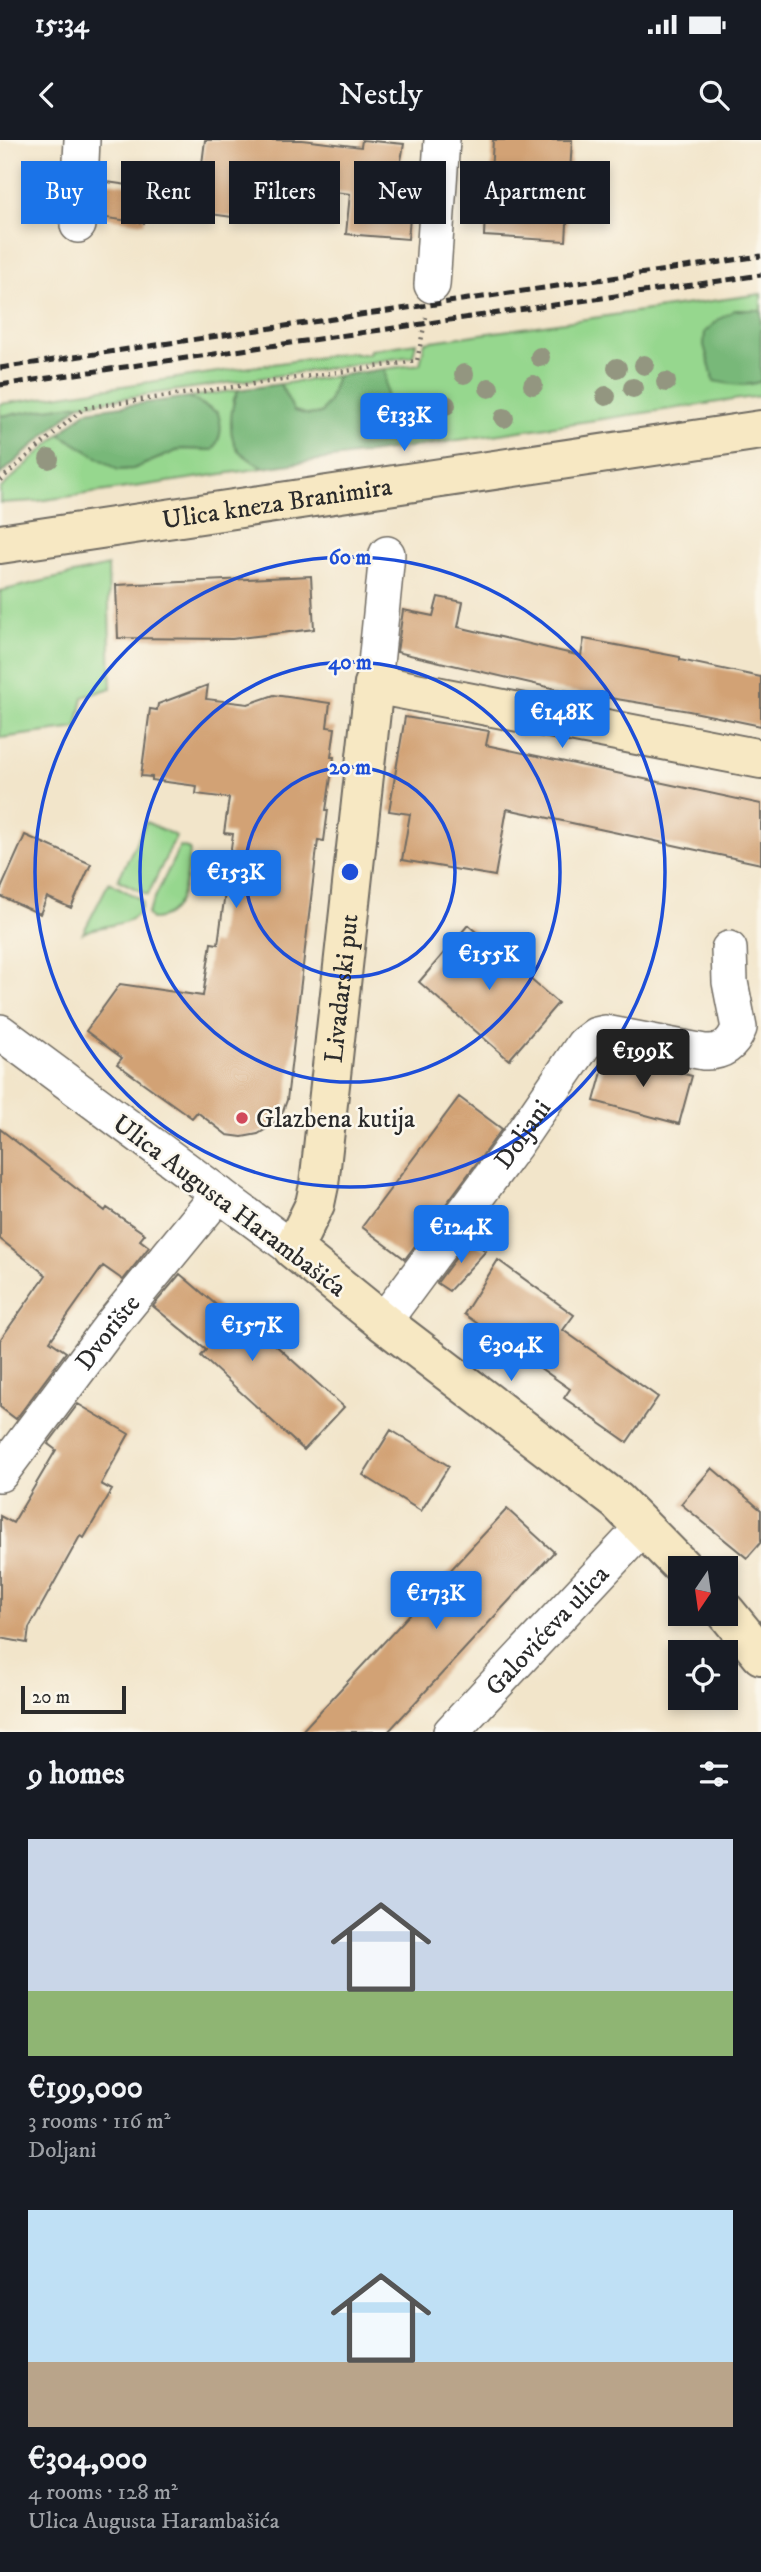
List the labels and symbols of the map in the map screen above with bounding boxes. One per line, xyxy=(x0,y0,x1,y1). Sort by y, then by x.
pin: €133K xyxy=(355,394,453,453)
street label: Ulica kneza Branimira xyxy=(160,471,394,537)
text: 60 m xyxy=(329,545,371,571)
text: 40 m xyxy=(328,650,372,676)
pin: €148K xyxy=(513,690,611,750)
text: 20 m xyxy=(329,755,371,781)
pin: €153K xyxy=(187,850,285,910)
centre of rings xyxy=(338,860,362,884)
street label: Livadarski put xyxy=(318,912,367,1064)
pin: €155K xyxy=(440,932,538,992)
pin: €199K xyxy=(594,1030,692,1089)
street label: Doljani xyxy=(488,1094,559,1176)
place label: Glazbena kutija xyxy=(256,1103,415,1136)
street label: Ulica Augusta Harambašića xyxy=(106,1107,353,1305)
marker: Glazbena kutija xyxy=(234,1110,250,1126)
pin: €124K xyxy=(412,1206,510,1265)
street label: Dvorište xyxy=(68,1288,148,1377)
pin: €157K xyxy=(203,1304,301,1363)
pin: €304K xyxy=(462,1324,560,1383)
north arrow xyxy=(668,1556,738,1626)
street label: Galovićeva ulica xyxy=(479,1559,617,1703)
pin: €173K xyxy=(387,1572,485,1631)
scale bar xyxy=(21,1683,126,1715)

